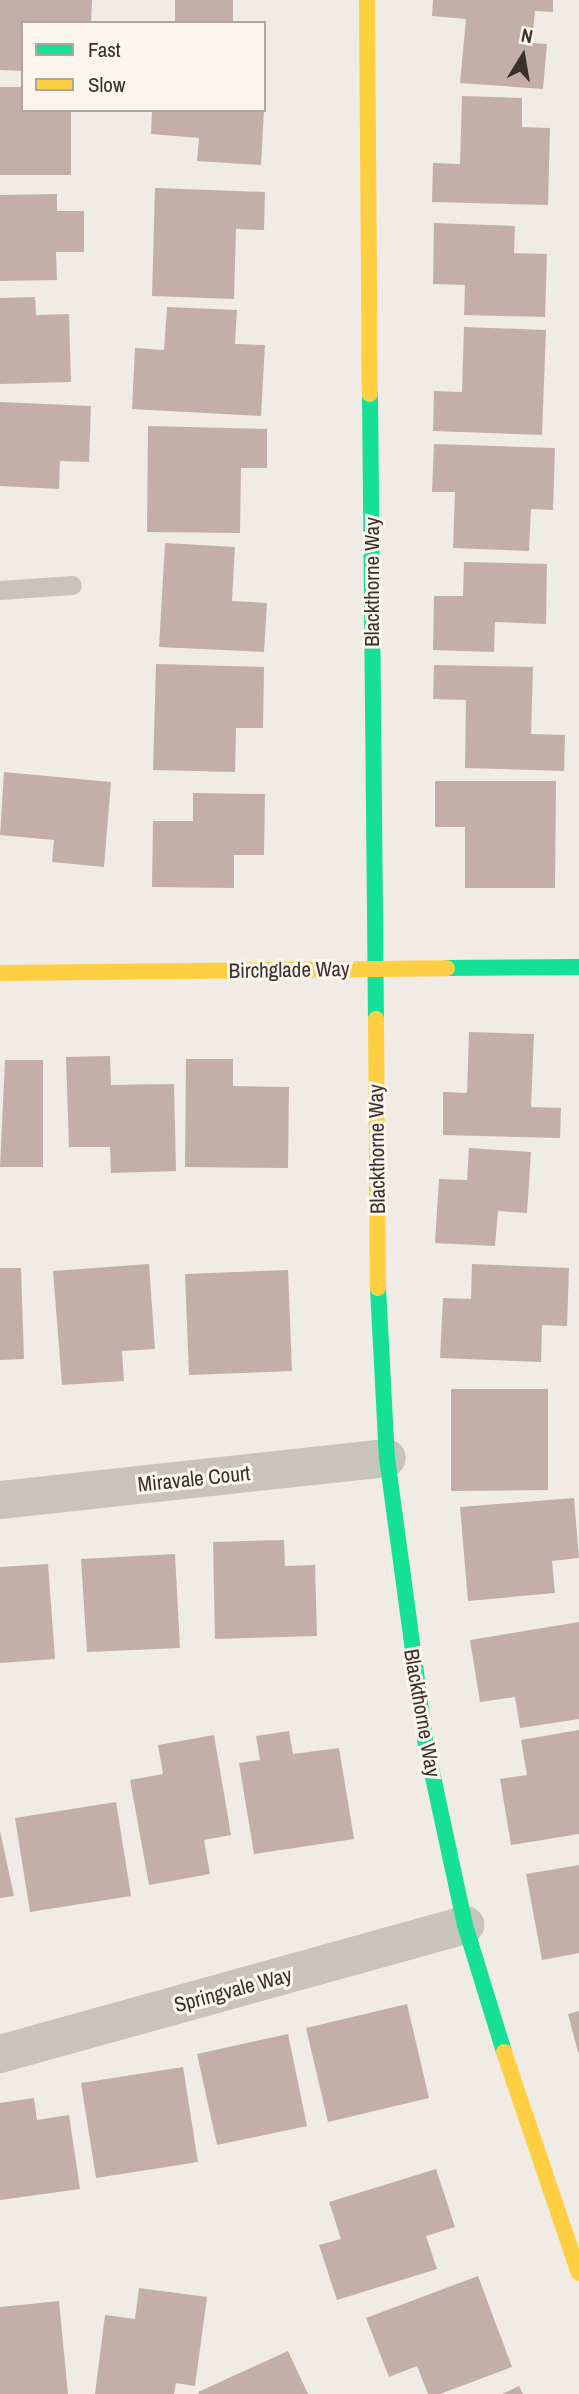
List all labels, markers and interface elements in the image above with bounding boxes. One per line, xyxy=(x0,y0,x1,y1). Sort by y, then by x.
legend xyxy=(21,21,266,112)
north arrow xyxy=(488,21,558,91)
text: N xyxy=(519,22,535,49)
text: Fast xyxy=(88,35,121,64)
text: Slow xyxy=(88,70,125,99)
street label: Blackthorne Way xyxy=(359,517,385,647)
street label: Birchglade Way xyxy=(228,956,350,984)
street label: Blackthorne Way xyxy=(363,1084,391,1214)
street label: Miravale Court xyxy=(137,1461,251,1497)
street label: Blackthorne Way xyxy=(398,1647,446,1779)
street label: Springvale Way xyxy=(171,1962,295,2018)

